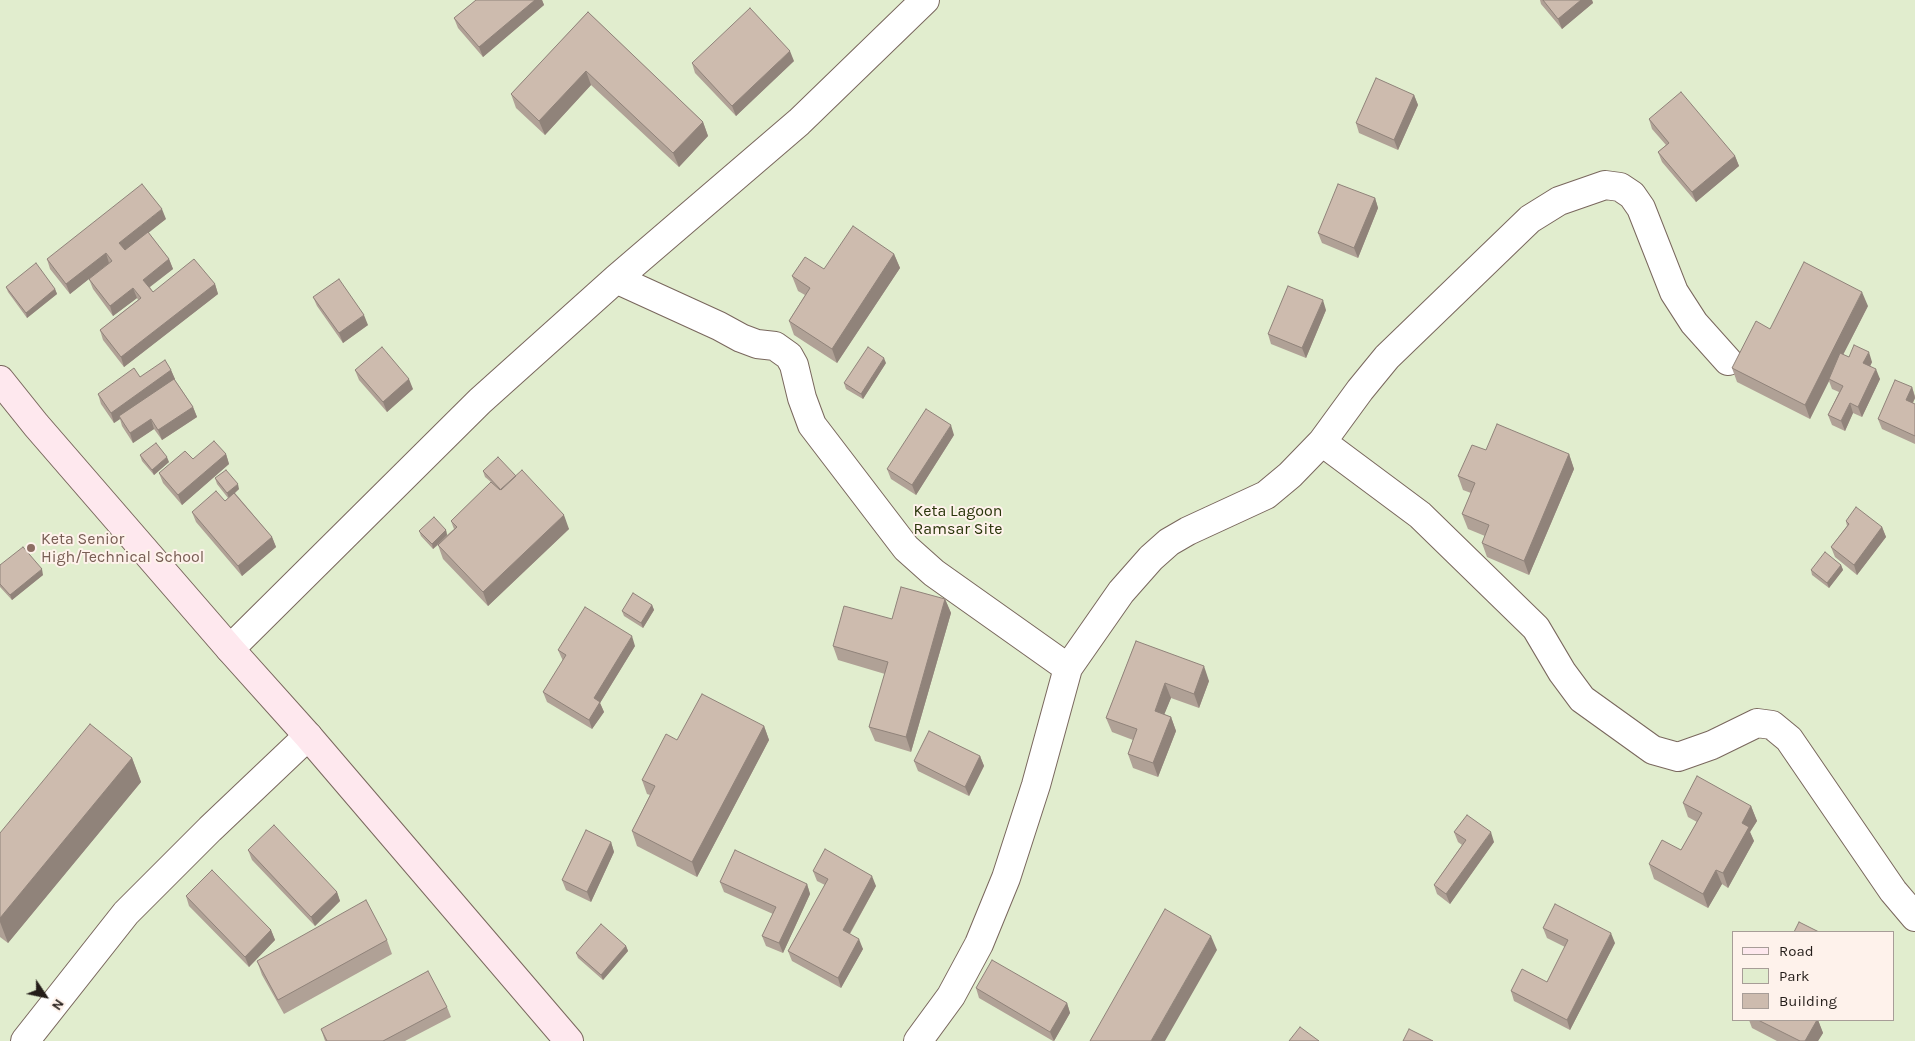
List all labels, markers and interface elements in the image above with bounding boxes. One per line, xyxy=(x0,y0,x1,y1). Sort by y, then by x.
park label: Keta Lagoon Ramsar Site xyxy=(913,501,1003,539)
place label: Keta Senior High/Technical School xyxy=(41,529,204,567)
marker: Keta Senior High/Technical School xyxy=(25,542,37,554)
legend xyxy=(1732,931,1895,1021)
text: Road xyxy=(1779,942,1814,960)
text: Park xyxy=(1779,967,1809,985)
north arrow xyxy=(20,971,70,1021)
text: Building xyxy=(1779,992,1837,1010)
text: N xyxy=(48,996,68,1014)

